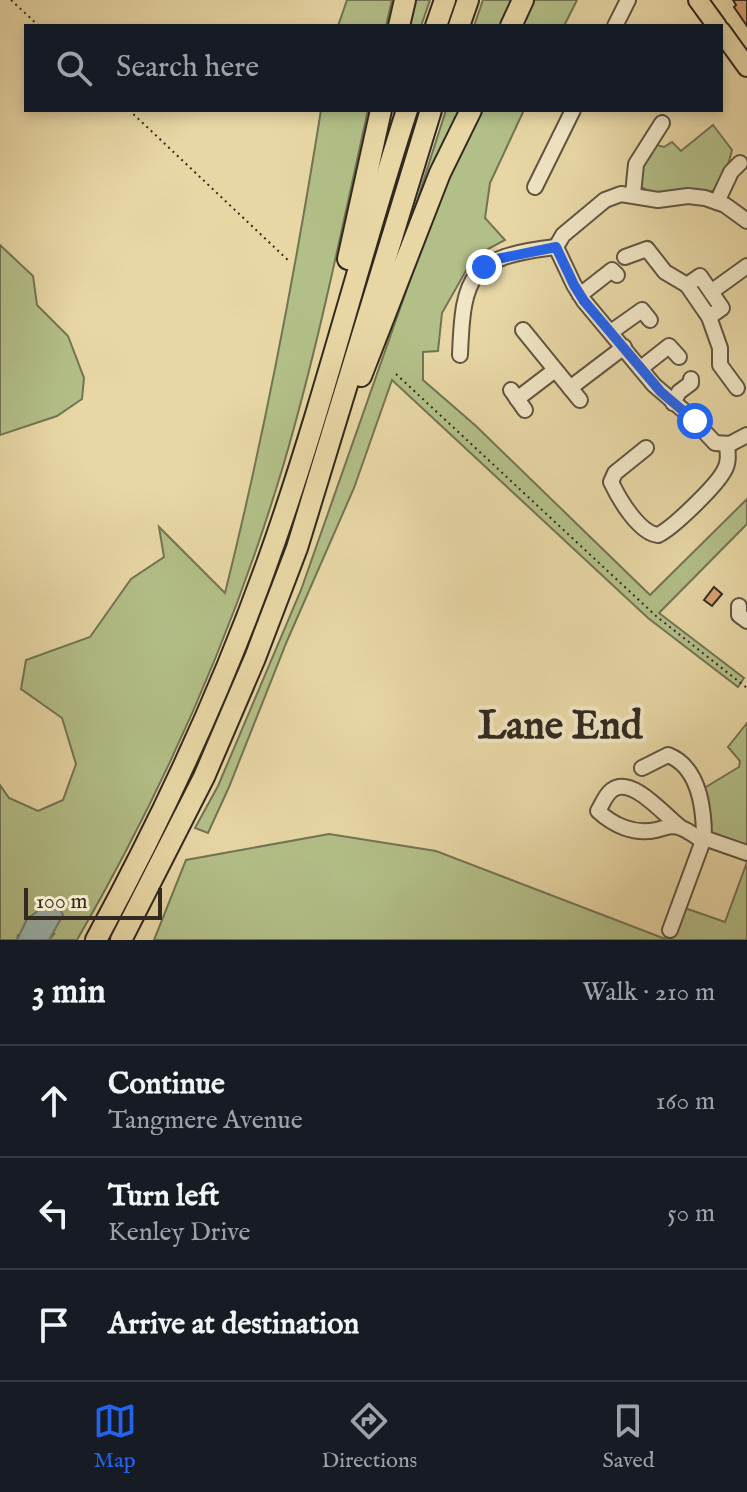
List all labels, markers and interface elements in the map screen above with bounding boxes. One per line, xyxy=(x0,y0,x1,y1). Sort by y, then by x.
search box xyxy=(24,24,723,112)
icon: search xyxy=(52,46,96,90)
text: Search here xyxy=(116,49,259,87)
route end xyxy=(466,249,502,285)
route start xyxy=(677,403,713,439)
district label: Lane End xyxy=(478,702,643,753)
scale bar xyxy=(24,884,162,920)
text: 100 m xyxy=(36,888,88,916)
text: 3 min xyxy=(32,971,106,1014)
text: Walk · 210 m xyxy=(582,976,715,1009)
text: Continue xyxy=(108,1066,225,1104)
icon: ahead xyxy=(32,1079,76,1123)
text: 160 m xyxy=(656,1085,715,1118)
text: Tangmere Avenue xyxy=(108,1104,303,1137)
text: Turn left xyxy=(108,1178,219,1216)
icon: left xyxy=(32,1191,76,1235)
text: 50 m xyxy=(667,1197,715,1230)
text: Kenley Drive xyxy=(108,1216,251,1249)
icon: arrive xyxy=(32,1303,76,1347)
text: Arrive at destination xyxy=(108,1306,359,1344)
tab: Map xyxy=(93,1399,137,1475)
tab: Directions xyxy=(322,1399,417,1475)
tab: Saved xyxy=(602,1399,654,1475)

